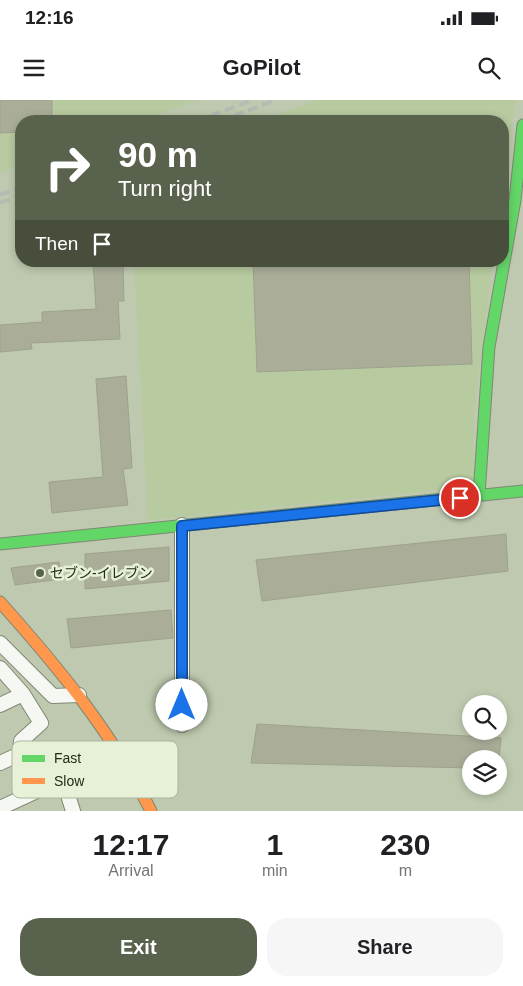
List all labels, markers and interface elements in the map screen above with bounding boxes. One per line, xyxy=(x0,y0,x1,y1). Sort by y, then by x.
text: 12:16 xyxy=(25,7,74,28)
icon: menu xyxy=(20,54,48,82)
icon: search xyxy=(475,54,503,82)
text: GoPilot xyxy=(222,55,301,80)
icon: right xyxy=(35,135,100,200)
text: 90 m xyxy=(118,135,198,174)
text: Turn right xyxy=(118,176,211,201)
icon: arrive xyxy=(88,230,116,258)
text: Then xyxy=(35,233,78,254)
pin xyxy=(439,477,481,519)
icon: arrive xyxy=(446,484,474,512)
place label: セブン-イレブン xyxy=(50,565,153,581)
marker: セブン-イレブン xyxy=(34,567,46,579)
position arrow xyxy=(155,678,207,730)
map controls xyxy=(462,695,507,795)
button: search xyxy=(462,695,507,740)
legend xyxy=(12,741,178,798)
text: Fast xyxy=(54,750,81,766)
button: layers xyxy=(462,750,507,795)
text: Slow xyxy=(54,773,85,789)
text: 12:17 xyxy=(93,828,169,861)
text: 1 xyxy=(266,828,283,861)
text: 230 xyxy=(380,828,430,861)
text: Arrival xyxy=(108,862,154,879)
text: min xyxy=(262,862,288,879)
text: m xyxy=(399,862,412,879)
button: Exit xyxy=(20,918,257,976)
button: Share xyxy=(267,918,503,976)

